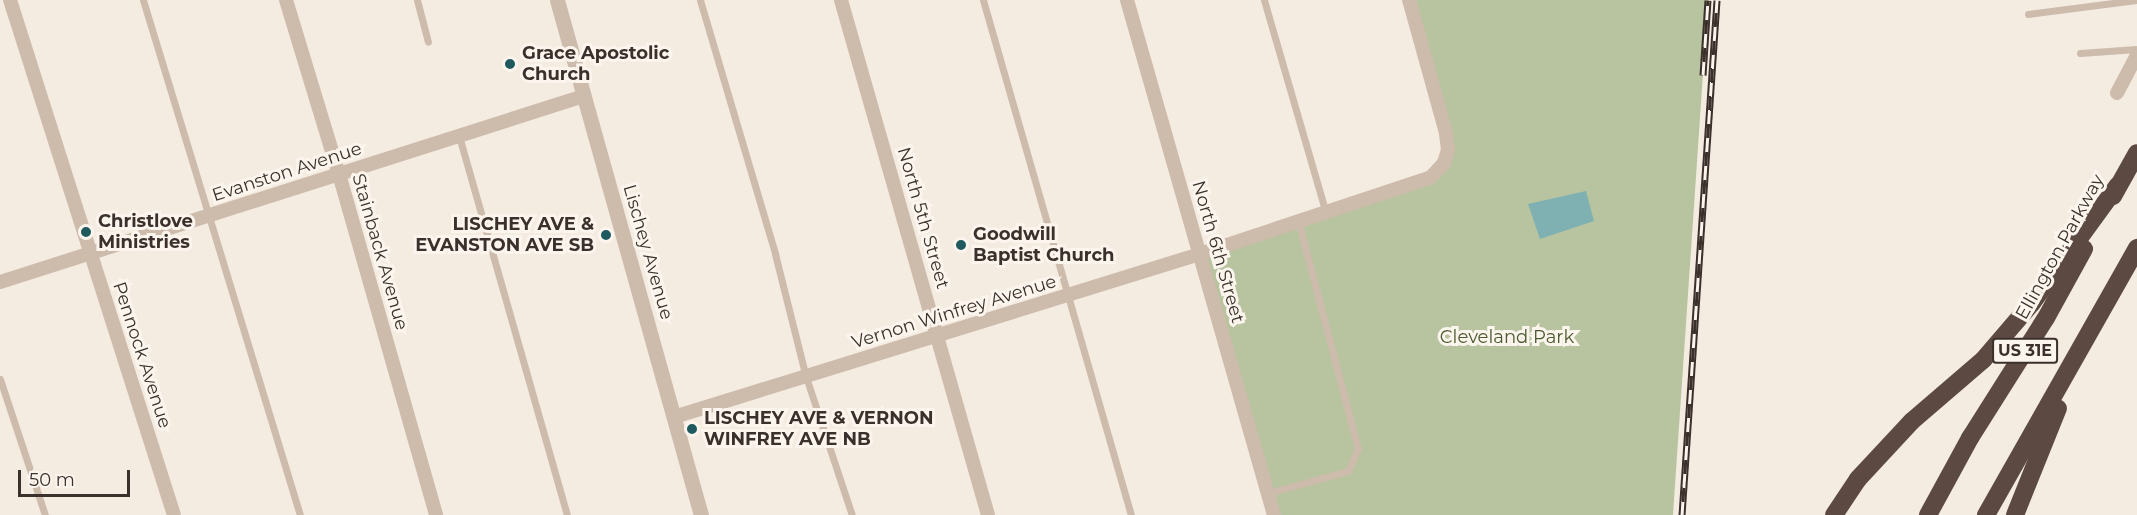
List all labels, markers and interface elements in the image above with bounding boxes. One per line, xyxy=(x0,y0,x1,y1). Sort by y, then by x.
place label: Grace Apostolic Church xyxy=(522,43,669,86)
marker: Grace Apostolic Church xyxy=(503,57,517,71)
street label: Evanston Avenue xyxy=(210,138,364,206)
street label: North 5th Street xyxy=(892,145,954,291)
street label: Stainback Avenue xyxy=(347,171,413,333)
street label: Ellington Parkway xyxy=(2011,171,2109,323)
street label: North 6th Street xyxy=(1187,178,1249,326)
street label: Lischey Avenue xyxy=(618,182,678,322)
place label: Christlove Ministries xyxy=(98,211,193,254)
place label: LISCHEY AVE & EVANSTON AVE SB xyxy=(415,214,594,256)
place label: Goodwill Baptist Church xyxy=(973,224,1114,266)
marker: Christlove Ministries xyxy=(79,225,93,239)
marker: LISCHEY AVE & EVANSTON AVE SB xyxy=(599,228,613,242)
marker: Goodwill Baptist Church xyxy=(954,238,968,252)
street label: Vernon Winfrey Avenue xyxy=(849,271,1059,353)
street label: Pennock Avenue xyxy=(108,279,176,431)
park label: Cleveland Park xyxy=(1440,326,1574,348)
road number: US 31E xyxy=(1992,338,2058,364)
place label: LISCHEY AVE & VERNON WINFREY AVE NB xyxy=(704,408,933,450)
marker: LISCHEY AVE & VERNON WINFREY AVE NB xyxy=(685,422,699,436)
scale bar xyxy=(21,458,134,496)
text: 50 m xyxy=(29,469,75,491)

